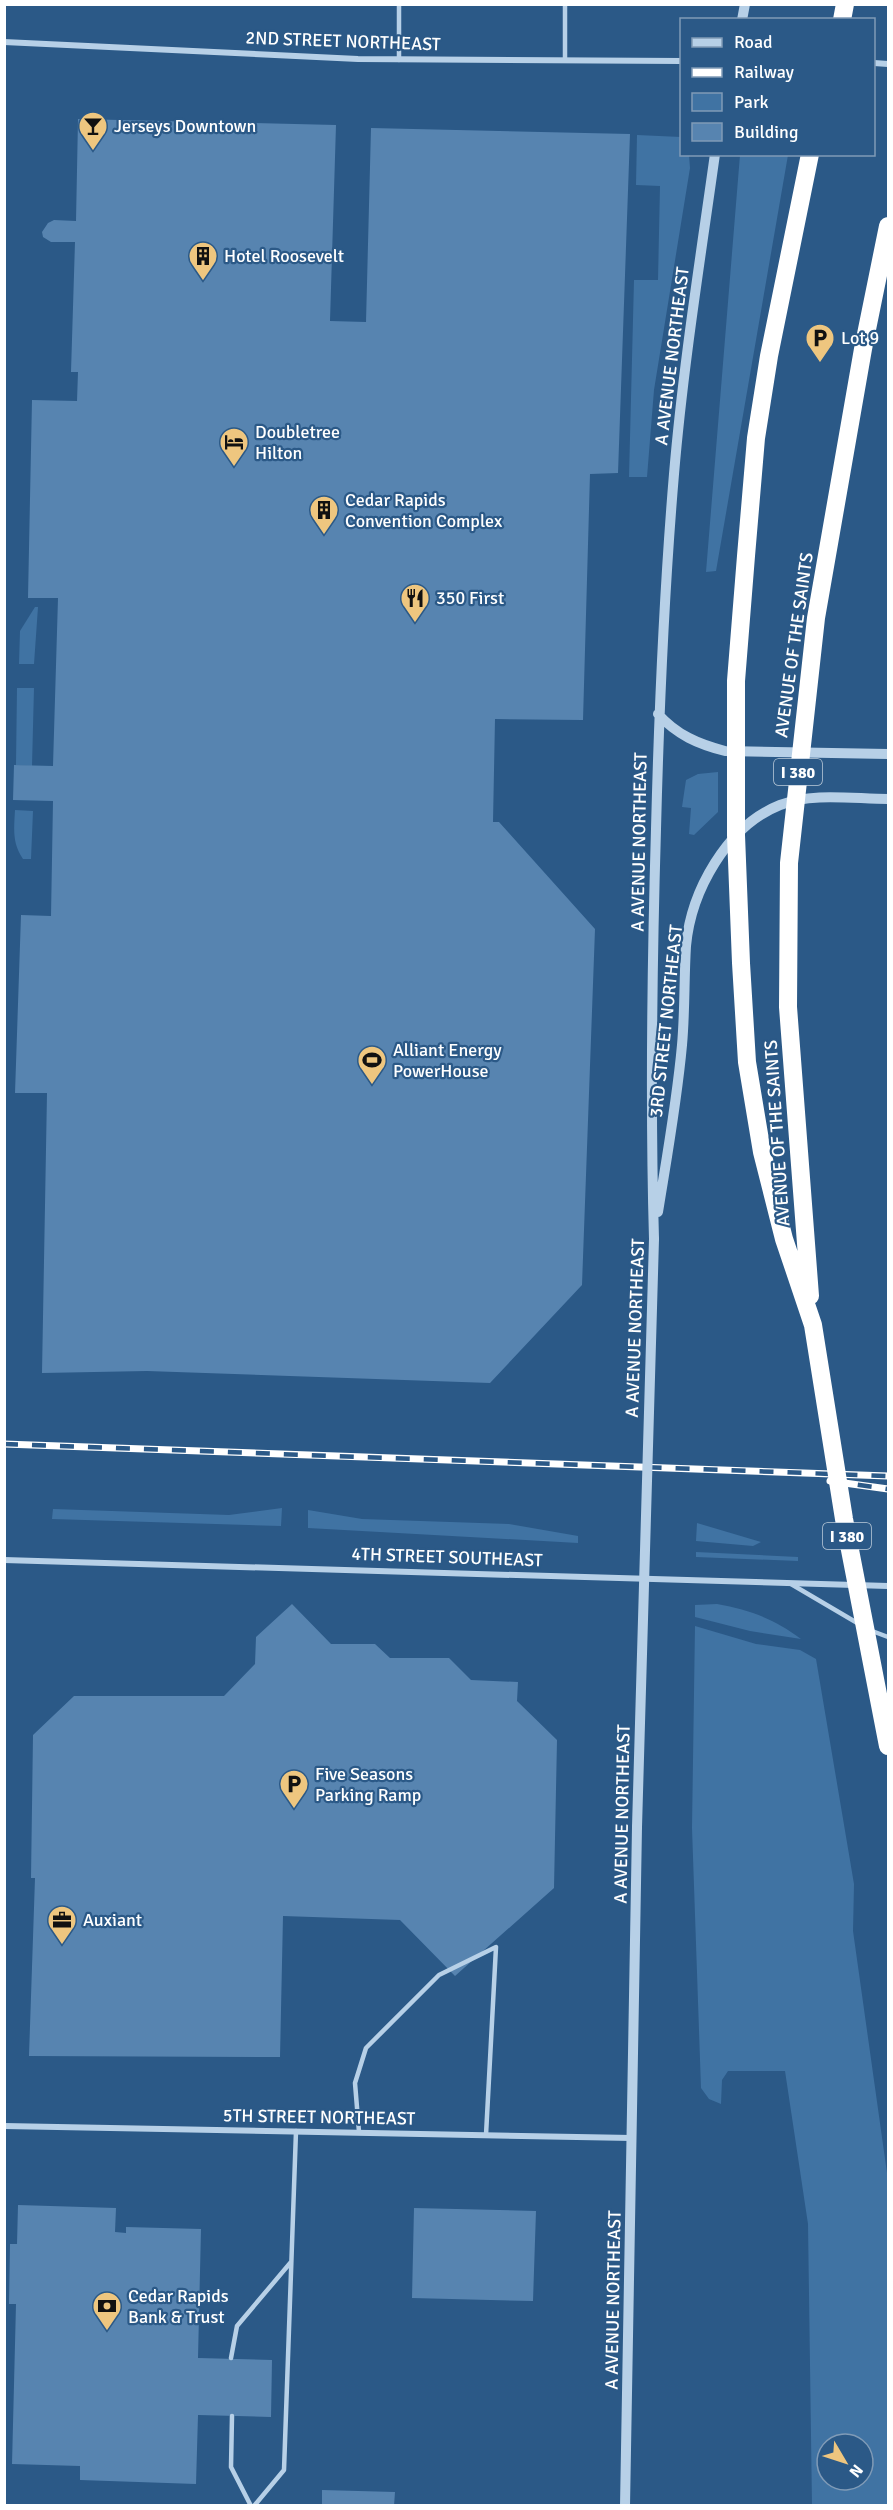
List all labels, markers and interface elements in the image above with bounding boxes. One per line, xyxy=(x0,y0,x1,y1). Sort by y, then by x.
legend xyxy=(680,18,875,156)
street label: 2ND STREET NORTHEAST xyxy=(245,27,441,55)
text: Road xyxy=(734,31,773,53)
text: Railway xyxy=(734,61,795,83)
text: Park xyxy=(734,91,769,113)
bar icon: Jerseys Downtown xyxy=(77,110,109,152)
place label: Jerseys Downtown xyxy=(114,115,256,137)
text: Building xyxy=(734,121,798,143)
building icon: Hotel Roosevelt xyxy=(187,240,219,282)
place label: Hotel Roosevelt xyxy=(224,245,344,267)
street label: A AVENUE NORTHEAST xyxy=(650,266,694,446)
parking icon: Lot 9 xyxy=(804,322,836,364)
place label: Lot 9 xyxy=(841,327,879,349)
place label: Doubletree Hilton xyxy=(255,421,340,464)
hotel icon: Doubletree Hilton xyxy=(218,426,250,468)
place label: Cedar Rapids Convention Complex xyxy=(345,489,503,532)
building icon: Cedar Rapids Convention Complex xyxy=(308,494,340,536)
street label: AVENUE OF THE SAINTS xyxy=(770,551,818,739)
restaurant icon: 350 First xyxy=(399,582,431,624)
place label: 350 First xyxy=(436,587,504,609)
street label: A AVENUE NORTHEAST xyxy=(626,752,652,932)
road number: I 380 xyxy=(774,759,822,785)
street label: 3RD STREET NORTHEAST xyxy=(645,923,687,1119)
place label: Alliant Energy PowerHouse xyxy=(393,1039,502,1082)
street label: AVENUE OF THE SAINTS xyxy=(760,1039,794,1227)
sports icon: Alliant Energy PowerHouse xyxy=(356,1044,388,1086)
street label: A AVENUE NORTHEAST xyxy=(621,1238,649,1418)
road number: I 380 xyxy=(823,1523,871,1549)
street label: 4TH STREET SOUTHEAST xyxy=(351,1543,543,1571)
street label: A AVENUE NORTHEAST xyxy=(609,1724,635,1904)
place label: Five Seasons Parking Ramp xyxy=(315,1763,421,1806)
parking icon: Five Seasons Parking Ramp xyxy=(278,1768,310,1810)
office icon: Auxiant xyxy=(46,1904,78,1946)
place label: Auxiant xyxy=(83,1909,142,1931)
street label: 5TH STREET NORTHEAST xyxy=(223,2104,415,2130)
street label: A AVENUE NORTHEAST xyxy=(600,2210,626,2390)
place label: Cedar Rapids Bank & Trust xyxy=(128,2285,229,2328)
bank icon: Cedar Rapids Bank & Trust xyxy=(91,2290,123,2332)
north arrow xyxy=(815,2432,875,2492)
text: N xyxy=(845,2460,867,2481)

